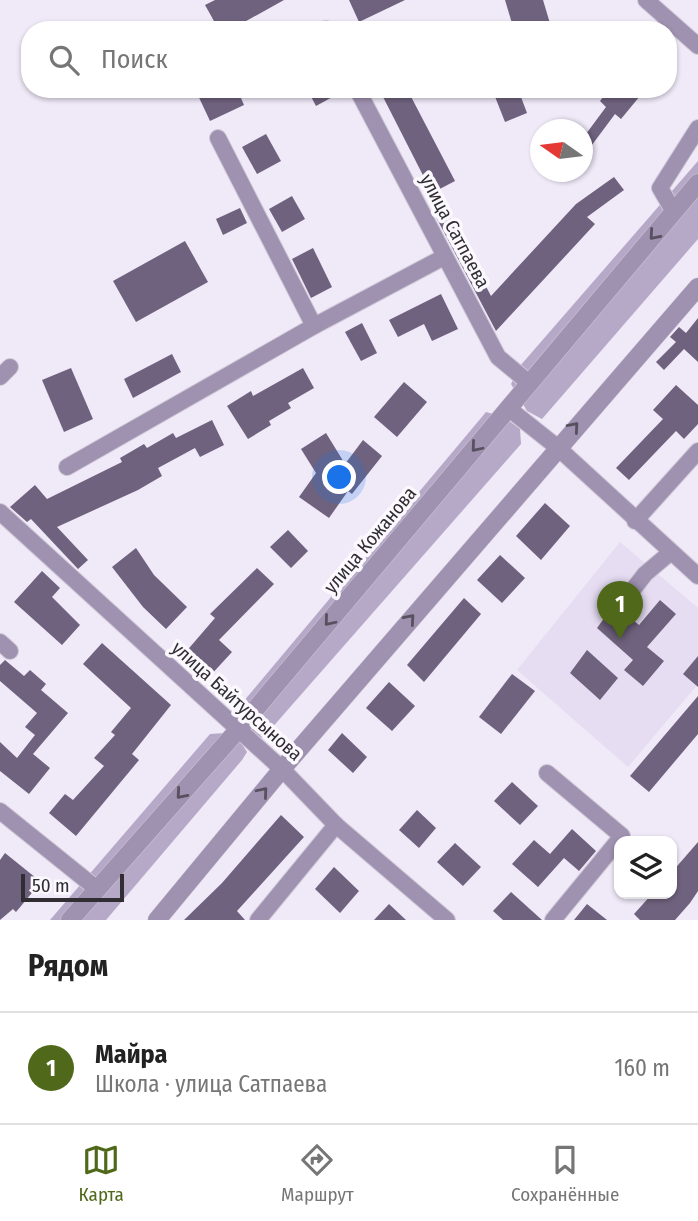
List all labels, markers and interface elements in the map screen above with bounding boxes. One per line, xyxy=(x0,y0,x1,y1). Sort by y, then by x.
search box xyxy=(21,21,677,98)
icon: search xyxy=(45,41,83,79)
text: Поиск xyxy=(101,44,168,75)
north arrow xyxy=(530,119,593,182)
street label: улица Сатпаева xyxy=(415,170,495,292)
one-way arrow xyxy=(650,227,662,240)
one-way arrow xyxy=(566,423,578,436)
one-way arrow xyxy=(472,439,484,452)
your location xyxy=(322,460,356,494)
street label: улица Кожанова xyxy=(319,482,421,598)
pin: 1 xyxy=(597,581,643,639)
one-way arrow xyxy=(325,613,337,626)
one-way arrow xyxy=(402,614,414,627)
street label: улица Байтурсынова xyxy=(167,636,307,766)
one-way arrow xyxy=(177,785,189,798)
one-way arrow xyxy=(255,787,267,800)
map controls xyxy=(614,836,677,899)
button: layers xyxy=(614,836,677,899)
scale bar xyxy=(21,871,124,903)
text: 50 m xyxy=(32,874,70,897)
text: Рядом xyxy=(28,948,108,984)
text: Майра xyxy=(95,1039,167,1070)
text: 1 xyxy=(46,1054,56,1082)
text: 160 m xyxy=(615,1054,670,1082)
text: Школа · улица Сатпаева xyxy=(95,1070,327,1098)
tab: Карта xyxy=(79,1141,124,1206)
tab: Маршрут xyxy=(281,1141,354,1206)
tab: Сохранённые xyxy=(511,1141,619,1206)

